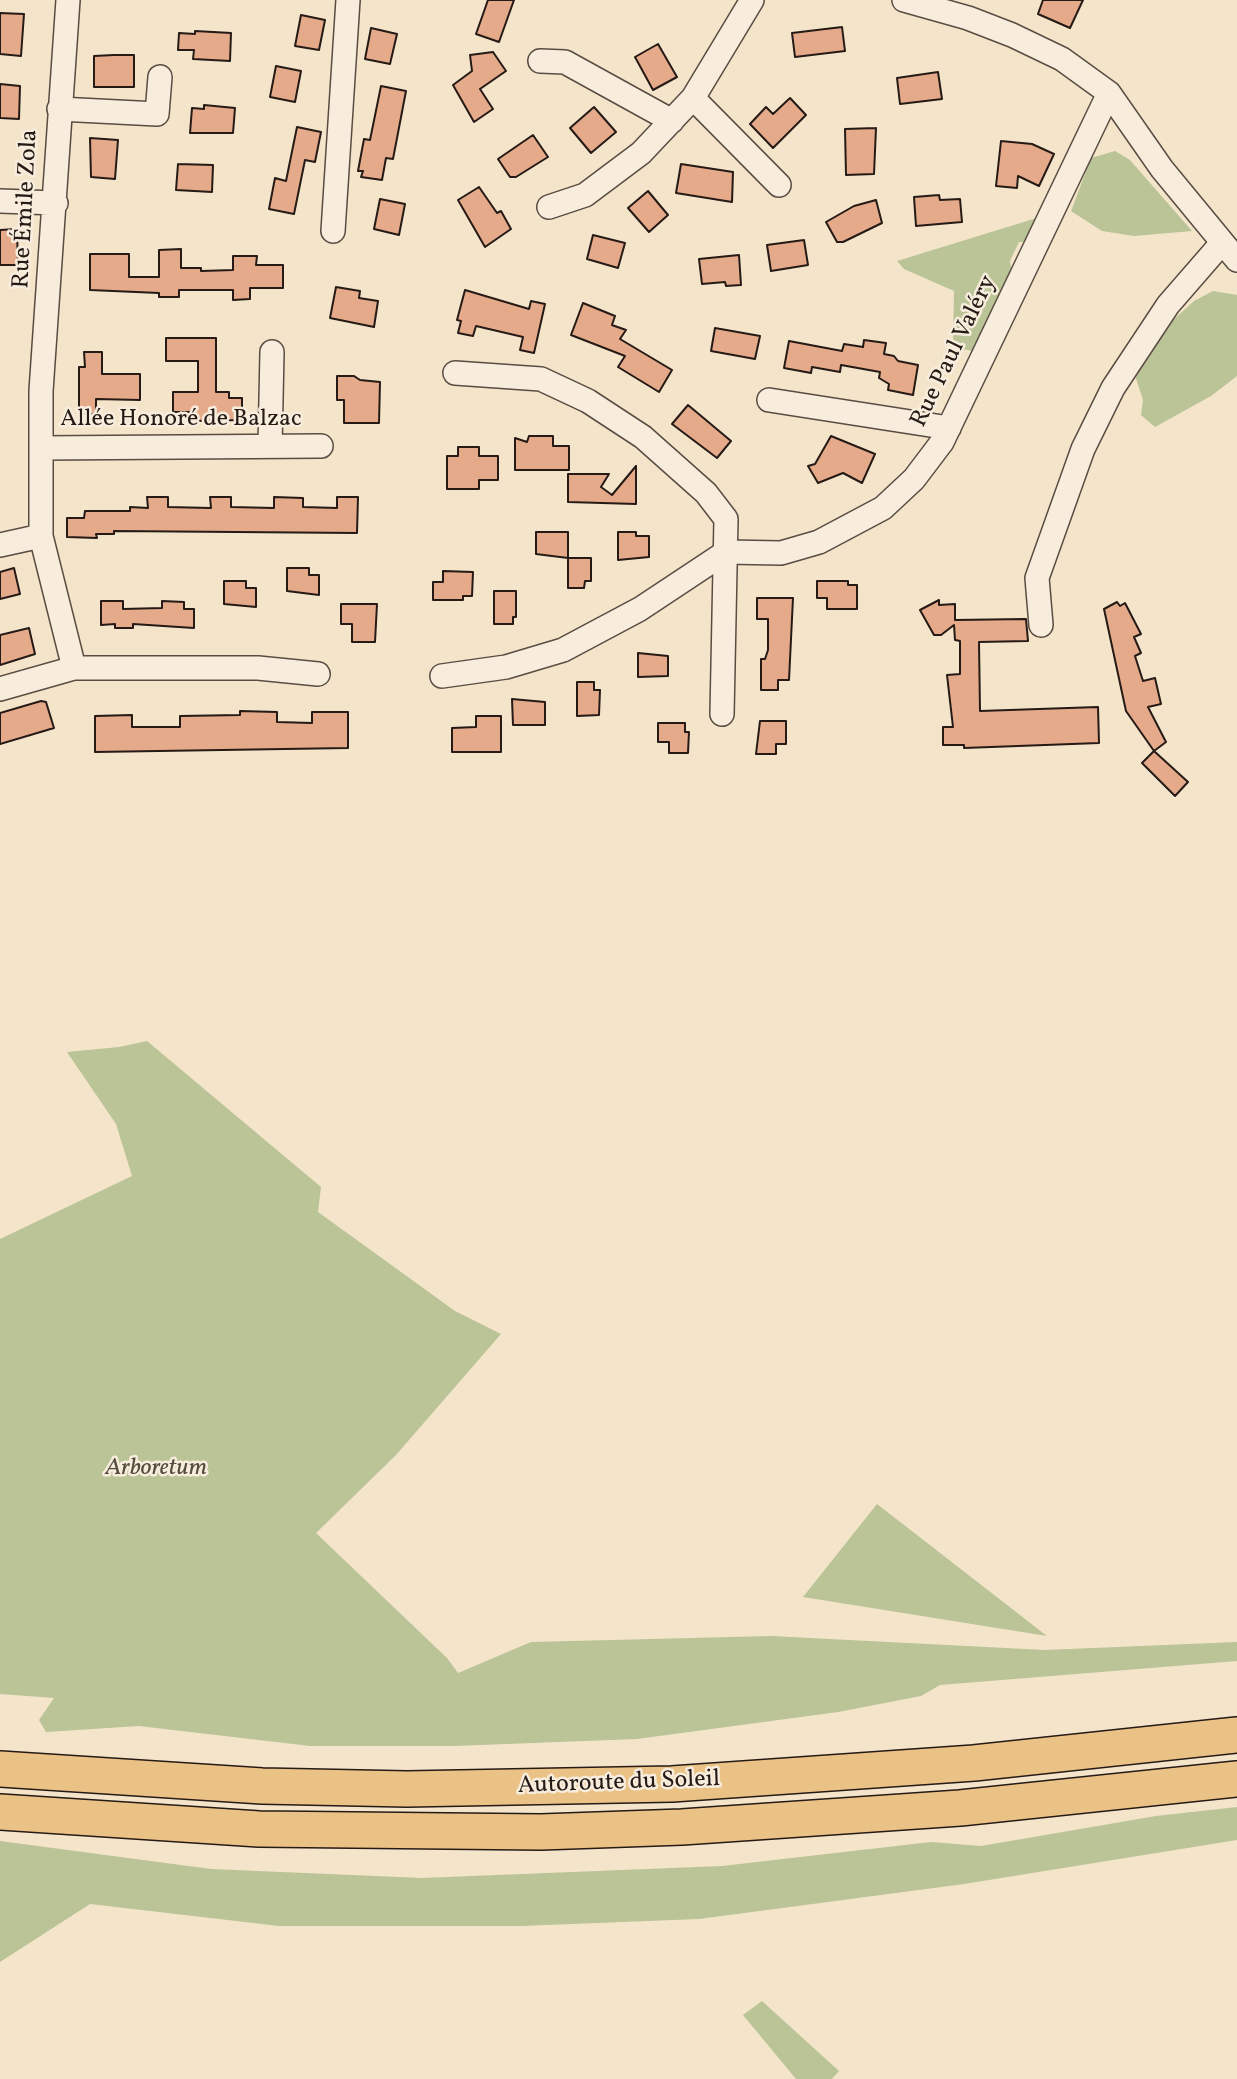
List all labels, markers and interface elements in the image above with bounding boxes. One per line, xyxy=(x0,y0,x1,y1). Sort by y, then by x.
street label: Rue Émile Zola xyxy=(8,129,46,289)
street label: Rue Paul Valéry xyxy=(906,271,1004,433)
street label: Allée Honoré de Balzac xyxy=(60,407,302,435)
park label: Arboretum xyxy=(105,1456,207,1484)
street label: Autoroute du Soleil xyxy=(517,1766,721,1802)

